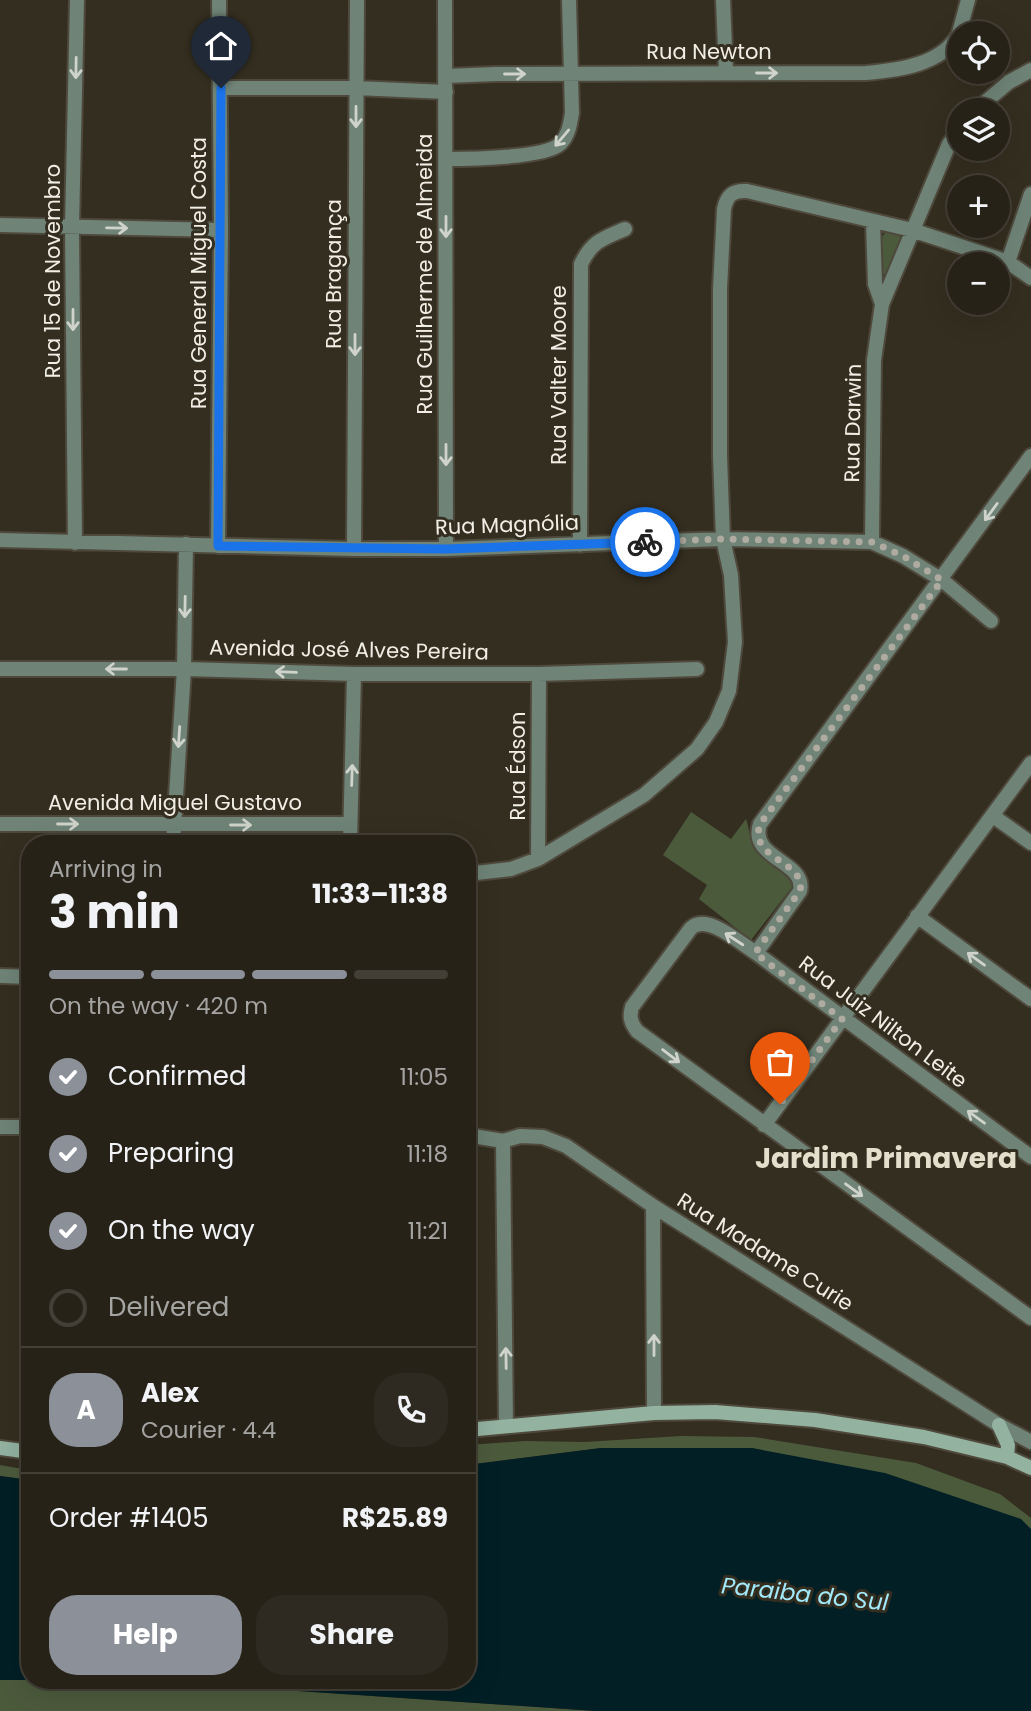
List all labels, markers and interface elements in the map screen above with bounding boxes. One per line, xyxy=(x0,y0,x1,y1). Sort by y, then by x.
pin xyxy=(191,16,251,88)
map controls xyxy=(947,21,1010,315)
button: locate xyxy=(947,21,1010,84)
icon: home xyxy=(202,27,240,65)
street label: Rua Newton xyxy=(646,37,772,66)
one-way arrow xyxy=(69,56,83,79)
one-way arrow xyxy=(755,66,778,80)
one-way arrow xyxy=(503,67,526,81)
button: layers xyxy=(947,98,1010,161)
one-way arrow xyxy=(349,105,363,128)
one-way arrow xyxy=(554,129,570,147)
street label: Rua Guilherme de Almeida xyxy=(410,133,439,415)
street label: Rua General Miguel Costa xyxy=(184,137,213,409)
street label: Rua 15 de Novembro xyxy=(38,164,67,378)
button: + xyxy=(947,175,1010,238)
street label: Rua Bragança xyxy=(319,199,348,349)
one-way arrow xyxy=(439,216,453,239)
one-way arrow xyxy=(105,221,128,235)
button: − xyxy=(947,252,1010,315)
street label: Rua Valter Moore xyxy=(544,285,573,465)
one-way arrow xyxy=(66,308,80,331)
one-way arrow xyxy=(348,333,362,356)
street label: Rua Darwin xyxy=(837,363,868,483)
one-way arrow xyxy=(439,443,453,466)
one-way arrow xyxy=(984,502,998,521)
street label: Rua Magnólia xyxy=(435,507,579,542)
courier xyxy=(610,507,680,577)
icon: bike xyxy=(626,523,664,561)
one-way arrow xyxy=(178,595,192,618)
street label: Avenida José Alves Pereira xyxy=(209,633,489,666)
one-way arrow xyxy=(104,662,127,676)
one-way arrow xyxy=(275,665,298,678)
street label: Rua Édson xyxy=(503,712,532,820)
one-way arrow xyxy=(172,725,185,748)
one-way arrow xyxy=(345,764,358,787)
street label: Avenida Miguel Gustavo xyxy=(48,788,302,817)
one-way arrow xyxy=(56,817,79,831)
one-way arrow xyxy=(230,818,253,832)
text: Arriving in xyxy=(49,853,163,885)
text: 11:33–11:38 xyxy=(312,876,448,912)
text: 3 min xyxy=(49,880,180,944)
one-way arrow xyxy=(724,931,744,945)
street label: Rua Juiz Nilton Leite xyxy=(793,949,974,1095)
one-way arrow xyxy=(967,952,986,966)
text: On the way · 420 m xyxy=(49,990,268,1022)
pin xyxy=(750,1032,810,1104)
icon: bag xyxy=(761,1043,799,1081)
one-way arrow xyxy=(661,1048,680,1063)
icon: check xyxy=(49,1058,87,1096)
text: Confirmed xyxy=(108,1058,246,1094)
text: 11:05 xyxy=(399,1061,448,1093)
one-way arrow xyxy=(967,1110,986,1124)
icon: check xyxy=(49,1135,87,1173)
text: Preparing xyxy=(108,1135,234,1171)
text: 11:18 xyxy=(407,1138,448,1170)
district label: Jardim Primavera xyxy=(755,1139,1017,1178)
one-way arrow xyxy=(844,1183,863,1198)
street label: Rua Madame Curie xyxy=(672,1186,859,1318)
icon: check xyxy=(49,1212,87,1250)
text: On the way xyxy=(108,1212,255,1248)
text: 11:21 xyxy=(408,1215,448,1247)
text: Delivered xyxy=(108,1289,229,1325)
one-way arrow xyxy=(647,1334,661,1357)
one-way arrow xyxy=(499,1346,513,1369)
button: phone xyxy=(374,1373,448,1447)
text: Alex xyxy=(141,1375,199,1411)
text: A xyxy=(76,1392,96,1428)
text: Courier · 4.4 xyxy=(141,1414,276,1446)
text: Order #1405 xyxy=(49,1500,209,1536)
text: R$25.89 xyxy=(342,1500,448,1536)
water label: Paraiba do Sul xyxy=(720,1569,890,1619)
button: Help xyxy=(49,1595,242,1675)
button: Share xyxy=(256,1595,448,1675)

